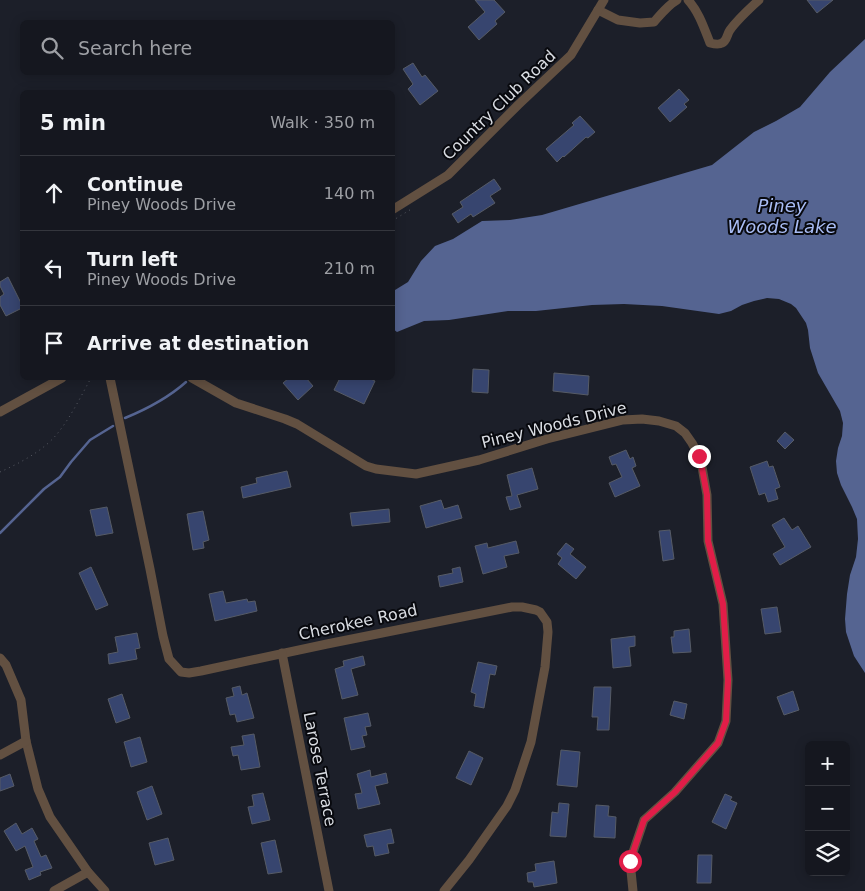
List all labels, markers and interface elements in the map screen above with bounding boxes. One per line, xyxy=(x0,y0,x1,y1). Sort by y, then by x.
search box xyxy=(20,20,395,75)
icon: search xyxy=(38,34,66,62)
text: Search here xyxy=(78,37,192,59)
street label: Country Club Road xyxy=(439,46,559,164)
text: 5 min xyxy=(40,111,106,135)
text: Walk · 350 m xyxy=(270,113,375,132)
text: Continue xyxy=(87,173,183,195)
icon: ahead xyxy=(40,179,68,207)
text: 140 m xyxy=(324,184,375,203)
text: Piney Woods Drive xyxy=(87,195,236,214)
water label: Piney Woods Lake xyxy=(728,195,836,237)
text: Turn left xyxy=(87,248,178,270)
icon: left xyxy=(40,254,68,282)
text: 210 m xyxy=(324,259,375,278)
text: Piney Woods Drive xyxy=(87,270,236,289)
icon: arrive xyxy=(40,329,68,357)
text: Arrive at destination xyxy=(87,332,309,354)
street label: Piney Woods Drive xyxy=(479,398,629,452)
route end xyxy=(688,445,711,468)
street label: Cherokee Road xyxy=(297,600,419,644)
street label: Larose Terrace xyxy=(300,710,340,828)
map controls xyxy=(805,741,850,876)
button: + xyxy=(805,741,850,786)
button: − xyxy=(805,786,850,831)
button: layers xyxy=(805,831,850,876)
route start xyxy=(619,850,642,873)

